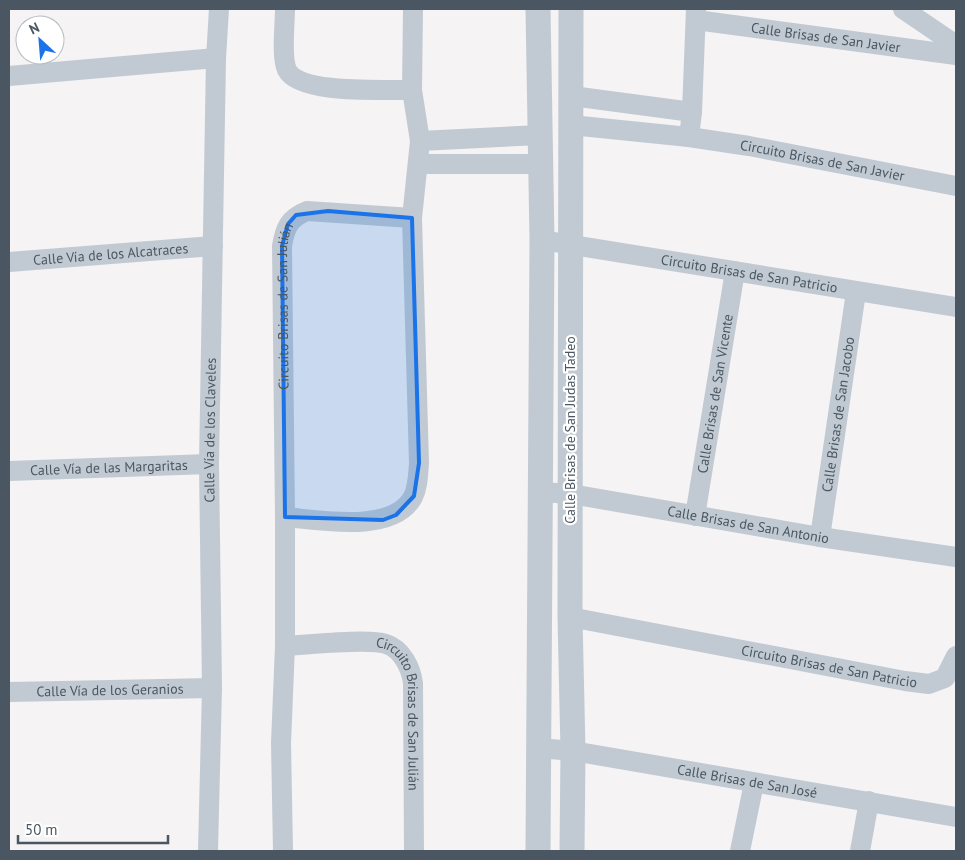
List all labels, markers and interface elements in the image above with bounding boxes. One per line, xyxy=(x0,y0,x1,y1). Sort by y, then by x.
north arrow xyxy=(15,15,65,65)
text: N xyxy=(26,18,42,38)
street label: Calle Brisas de San Javier xyxy=(750,19,902,56)
street label: Circuito Brisas de San Javier xyxy=(739,136,906,185)
street label: Circuito Brisas de San Julián xyxy=(273,219,297,390)
street label: Calle Vía de los Alcatraces xyxy=(32,239,189,269)
street label: Circuito Brisas de San Patricio xyxy=(660,250,839,297)
street label: Calle Brisas de San Vicente xyxy=(693,313,737,475)
street label: Calle Brisas de San Jacobo xyxy=(818,335,858,493)
street label: Calle Brisas de San Judas Tadeo xyxy=(561,336,579,524)
street label: Calle Vía de los Claveles xyxy=(200,357,220,503)
street label: Calle Vía de las Margaritas xyxy=(30,456,188,479)
street label: Calle Brisas de San Antonio xyxy=(666,502,830,547)
street label: Circuito Brisas de San Julián xyxy=(375,633,423,791)
street label: Circuito Brisas de San Patricio xyxy=(740,641,918,691)
street label: Calle Vía de los Geranios xyxy=(36,680,184,700)
street label: Calle Brisas de San José xyxy=(676,760,819,802)
scale bar xyxy=(18,812,168,844)
text: 50 m xyxy=(25,820,58,839)

